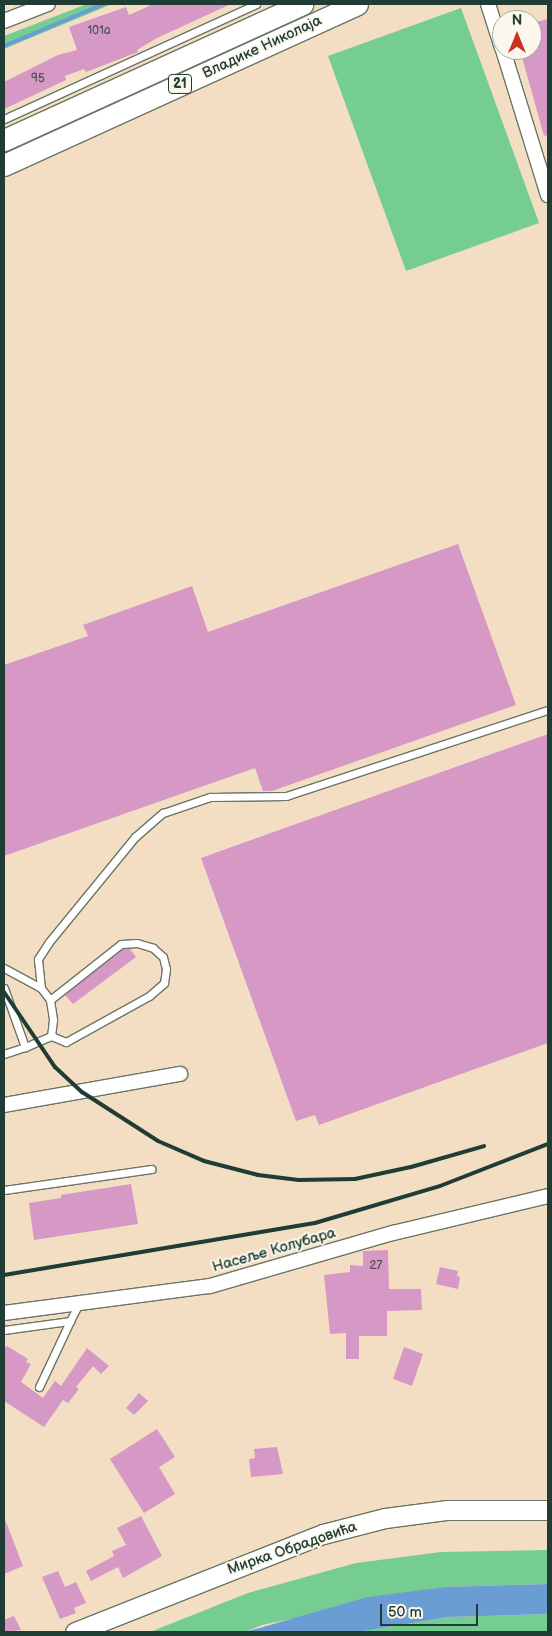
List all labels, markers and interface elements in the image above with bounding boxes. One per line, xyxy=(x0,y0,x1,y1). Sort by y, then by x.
north arrow xyxy=(492,10,542,60)
street label: Владике Николаја xyxy=(200,12,324,82)
text: N xyxy=(512,12,522,29)
house number: 101a xyxy=(87,24,111,38)
house number: 95 xyxy=(31,72,45,86)
road number: 21 xyxy=(168,72,192,96)
street label: Насеље Колубара xyxy=(210,1224,338,1276)
house number: 27 xyxy=(370,1259,382,1273)
street label: Мирка Обрадовића xyxy=(225,1517,359,1579)
scale bar xyxy=(382,1594,480,1626)
text: 50 m xyxy=(388,1603,422,1622)

